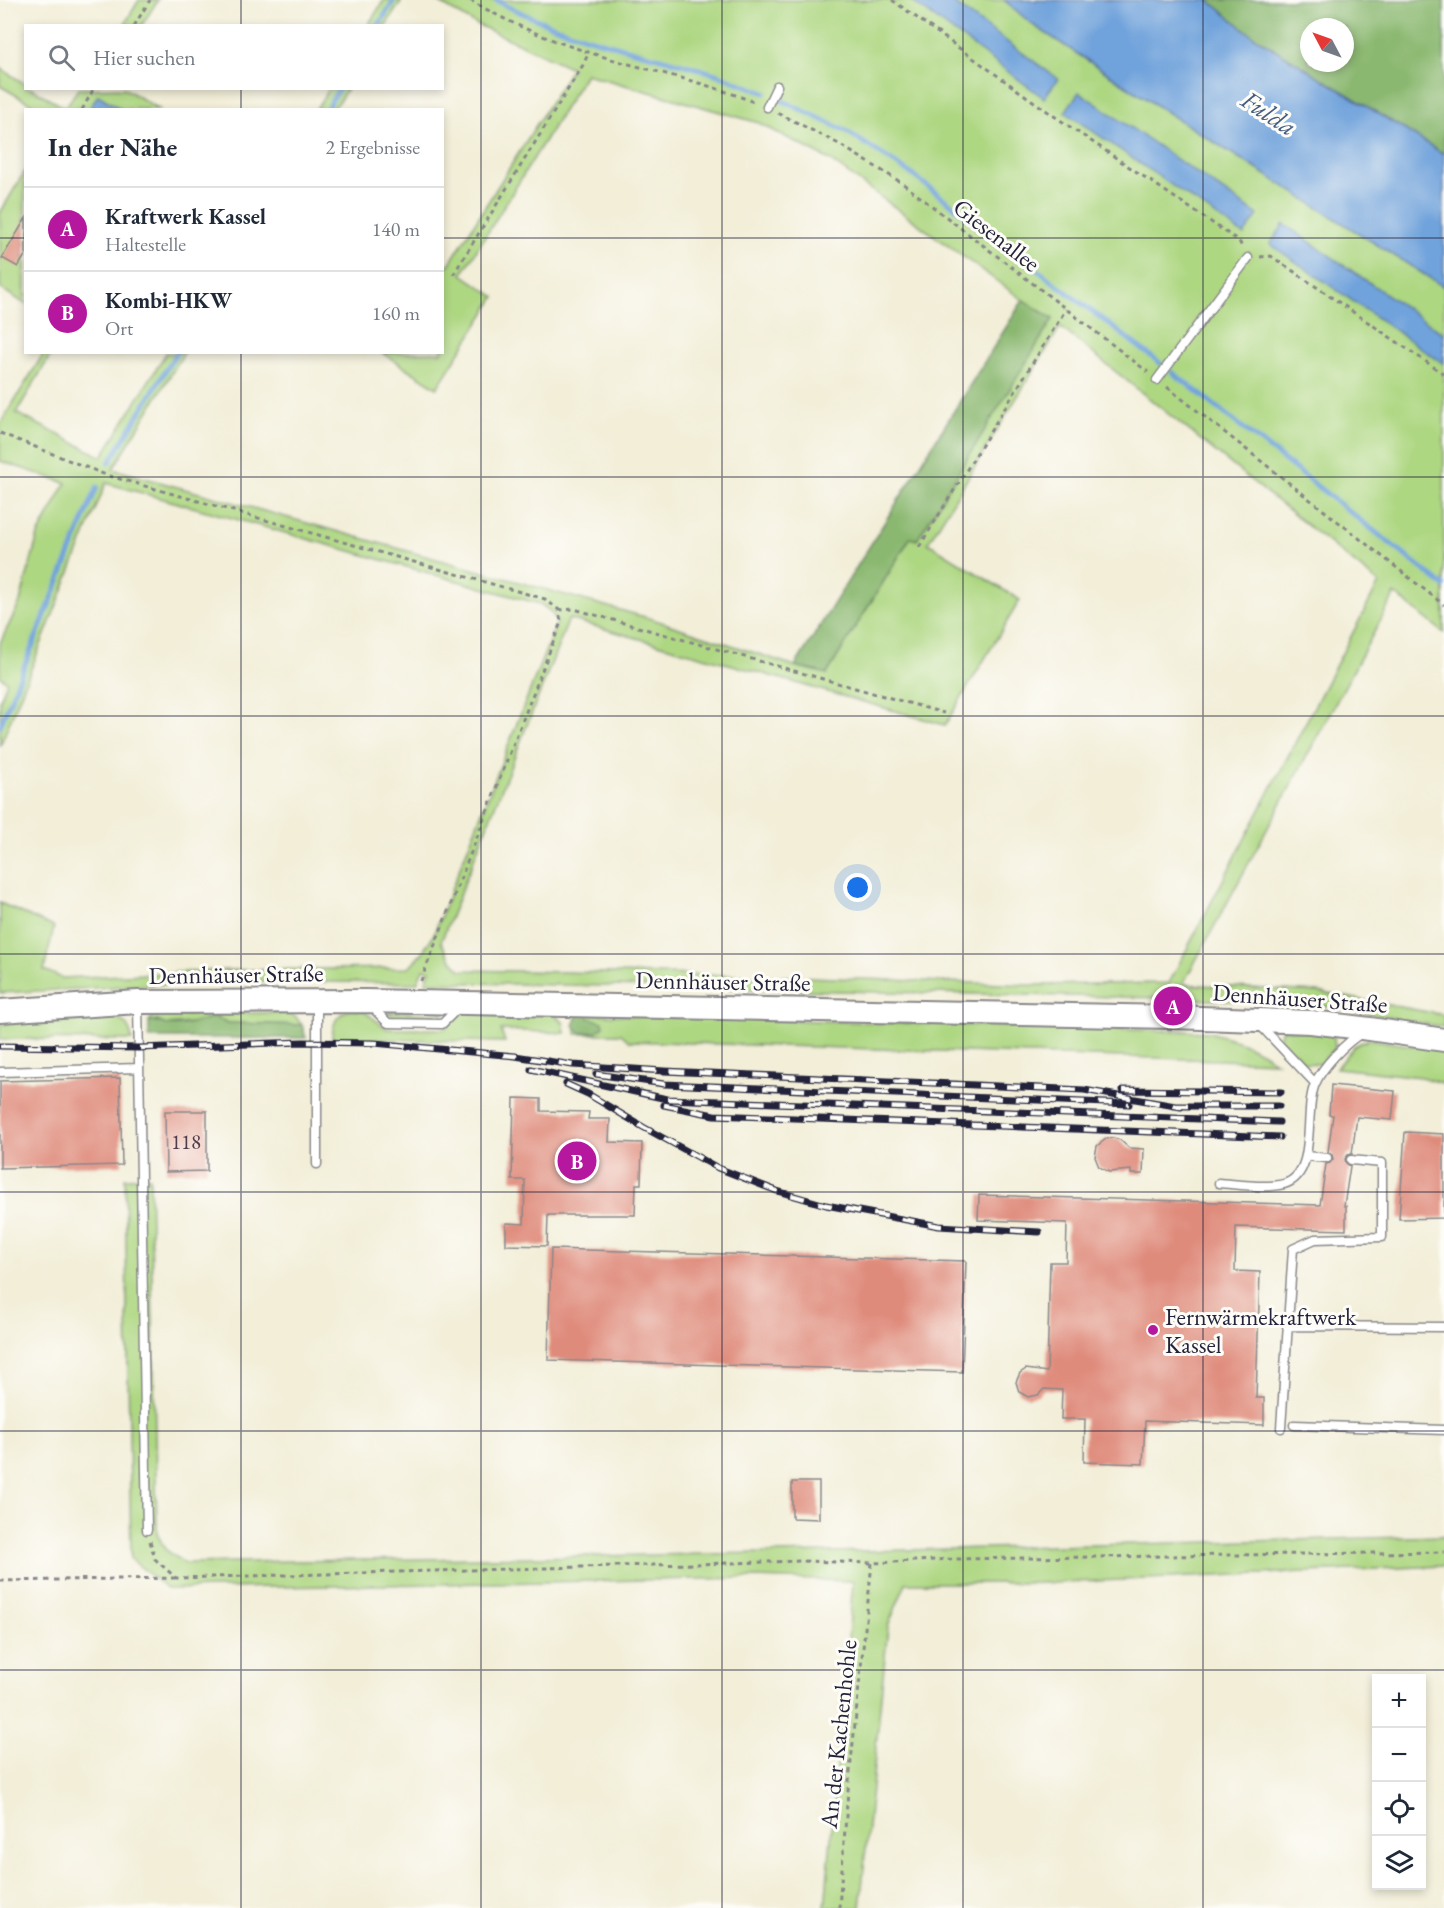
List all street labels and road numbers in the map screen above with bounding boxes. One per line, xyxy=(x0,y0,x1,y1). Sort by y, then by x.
street label: Giesenallee xyxy=(947,191,1047,279)
street label: Dennhäuser Straße xyxy=(148,957,324,991)
street label: Dennhäuser Straße xyxy=(635,964,811,998)
street label: Dennhäuser Straße xyxy=(1212,976,1388,1020)
street label: An der Kachenhohle xyxy=(813,1638,863,1831)

